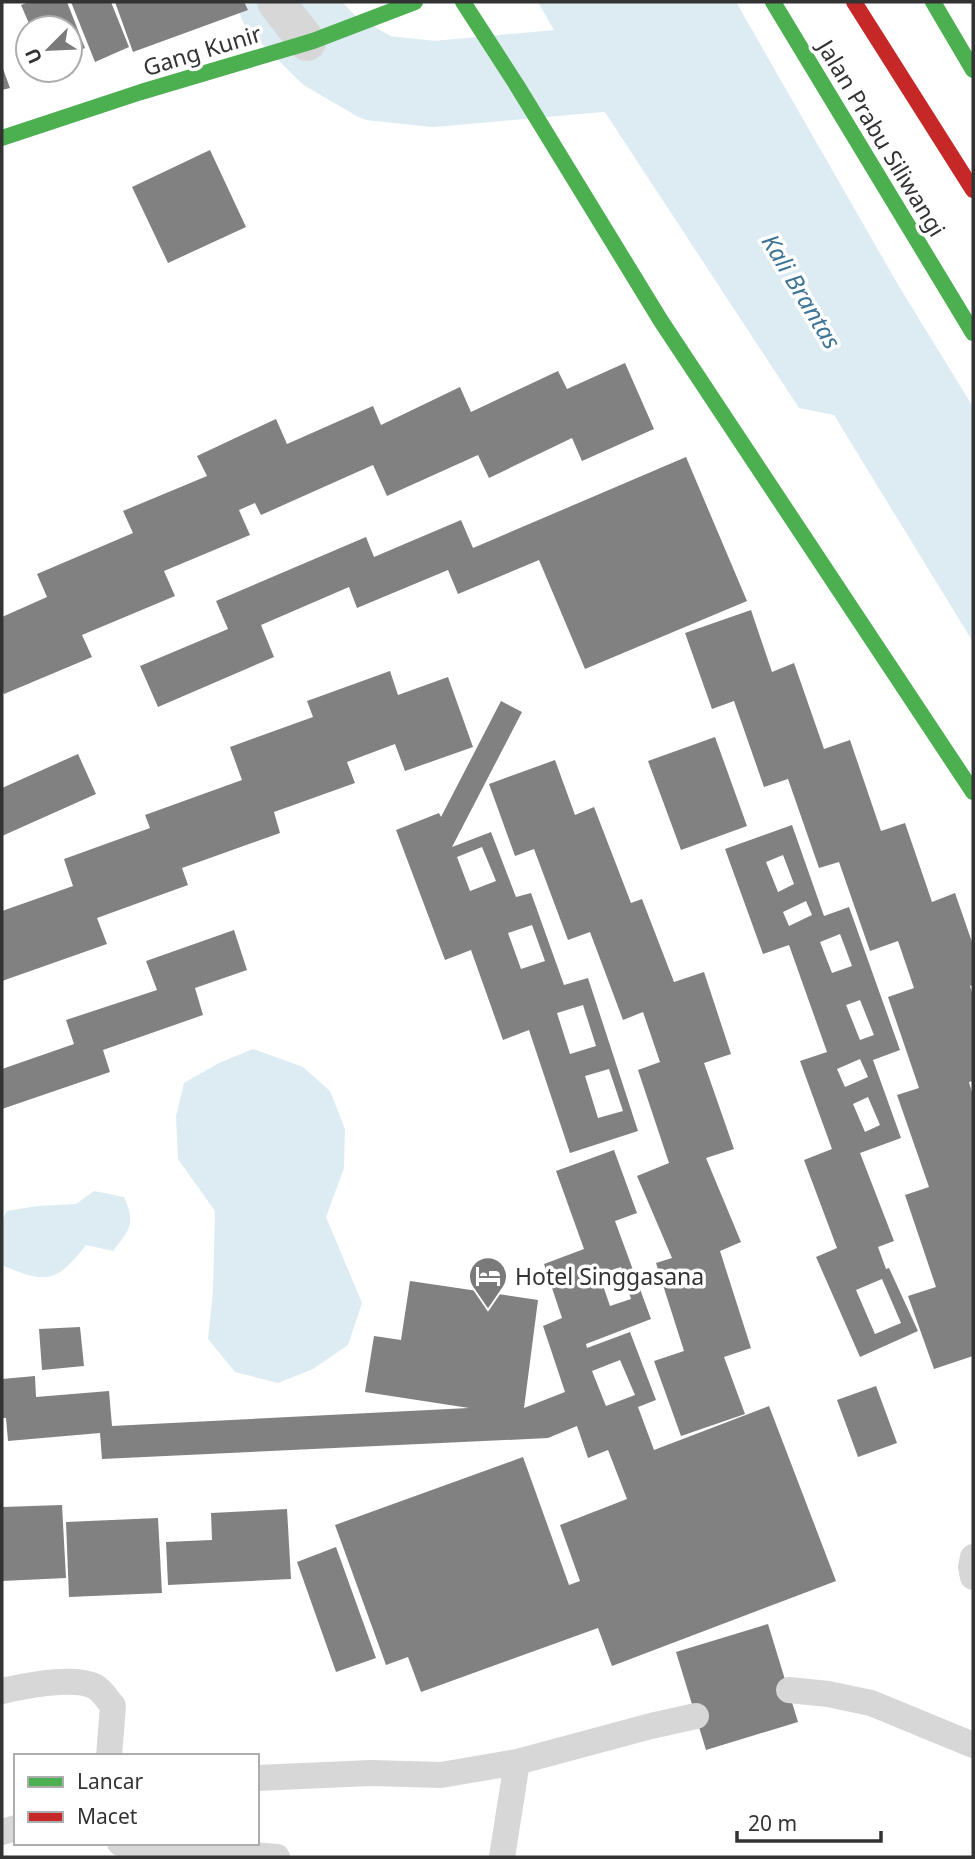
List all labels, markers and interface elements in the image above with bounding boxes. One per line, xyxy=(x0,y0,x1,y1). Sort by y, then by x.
north arrow xyxy=(14,14,84,84)
street label: Gang Kunir xyxy=(139,17,266,83)
street label: Jalan Prabu Siliwangi xyxy=(810,32,953,242)
text: U xyxy=(19,44,48,68)
water label: Kali Brantas xyxy=(755,227,849,355)
hotel icon: Hotel Singgasana xyxy=(467,1255,509,1310)
place label: Hotel Singgasana xyxy=(515,1260,704,1292)
legend xyxy=(14,1754,259,1845)
text: Lancar xyxy=(77,1767,144,1795)
scale bar xyxy=(737,1800,880,1844)
text: Macet xyxy=(77,1802,138,1830)
text: 20 m xyxy=(748,1809,797,1837)

